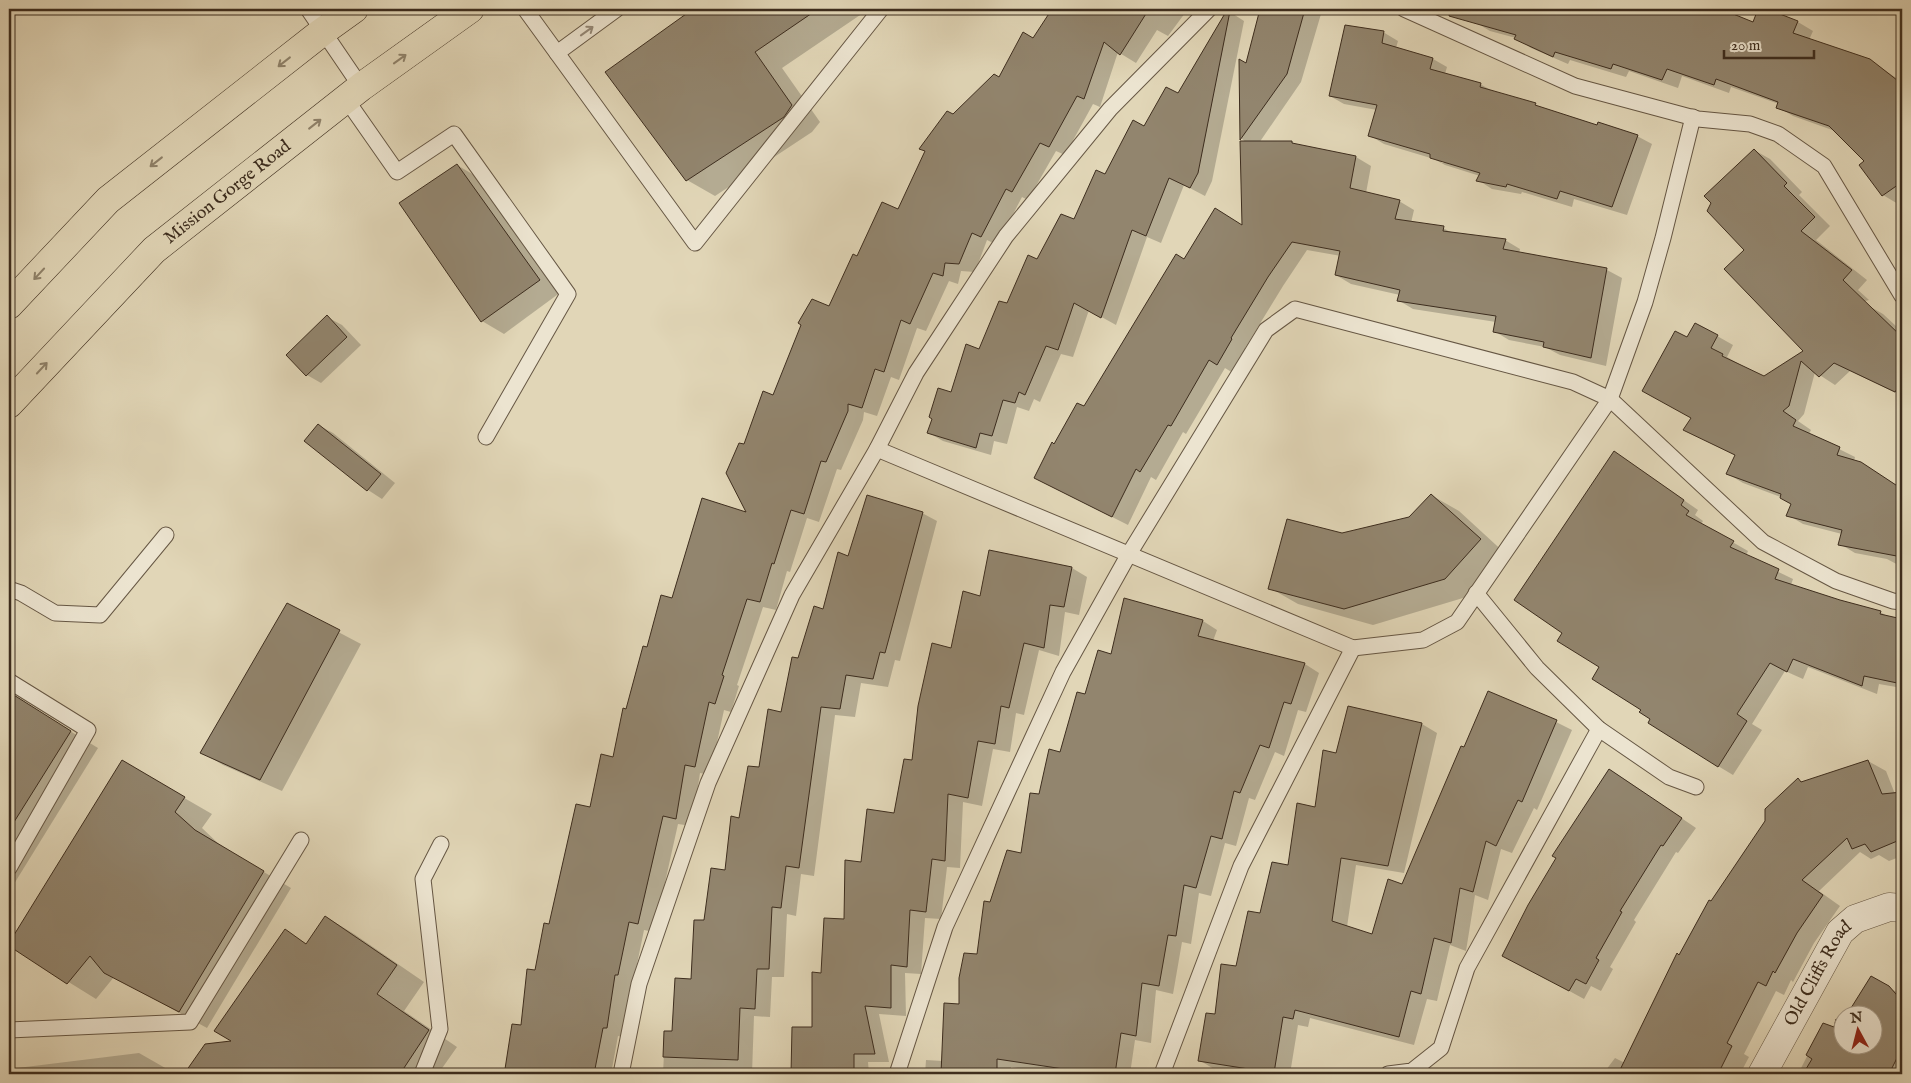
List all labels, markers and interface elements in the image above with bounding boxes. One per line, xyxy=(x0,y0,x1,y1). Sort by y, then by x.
one-way arrow xyxy=(580,26,594,36)
scale bar xyxy=(1724,28,1814,60)
text: 20 m xyxy=(1731,36,1761,55)
one-way arrow xyxy=(393,54,407,64)
one-way arrow xyxy=(278,56,291,67)
one-way arrow xyxy=(308,119,322,129)
street label: Mission Gorge Road xyxy=(159,135,296,249)
one-way arrow xyxy=(150,157,163,168)
one-way arrow xyxy=(33,267,45,280)
one-way arrow xyxy=(36,362,48,375)
street label: Old Cliffs Road xyxy=(1779,915,1857,1030)
north arrow xyxy=(1834,1006,1884,1056)
text: N xyxy=(1848,1008,1864,1028)

